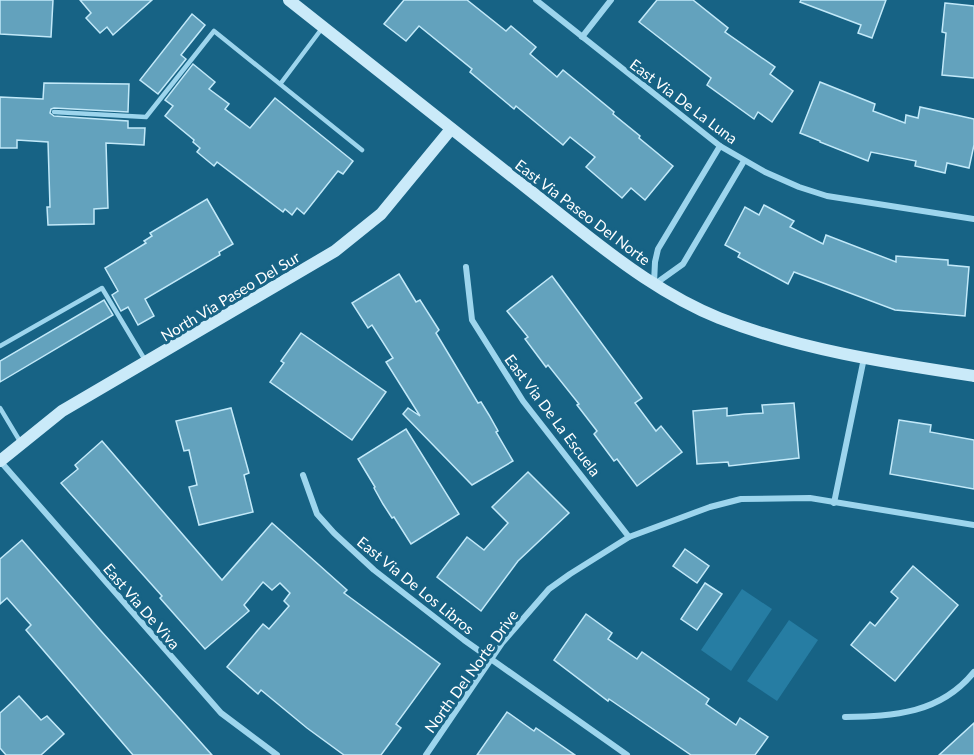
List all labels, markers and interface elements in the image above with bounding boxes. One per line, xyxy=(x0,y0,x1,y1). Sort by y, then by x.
street label: East Via De La Luna xyxy=(627,55,741,147)
street label: East Via Paseo Del Norte xyxy=(512,155,654,269)
street label: North Via Paseo Del Sur xyxy=(157,247,303,345)
street label: East Via De La Escuela xyxy=(501,351,605,479)
street label: East Via De Los Libros xyxy=(354,532,478,638)
street label: East Via De Viva xyxy=(100,560,184,652)
street label: North Del Norte Drive xyxy=(420,606,522,736)

